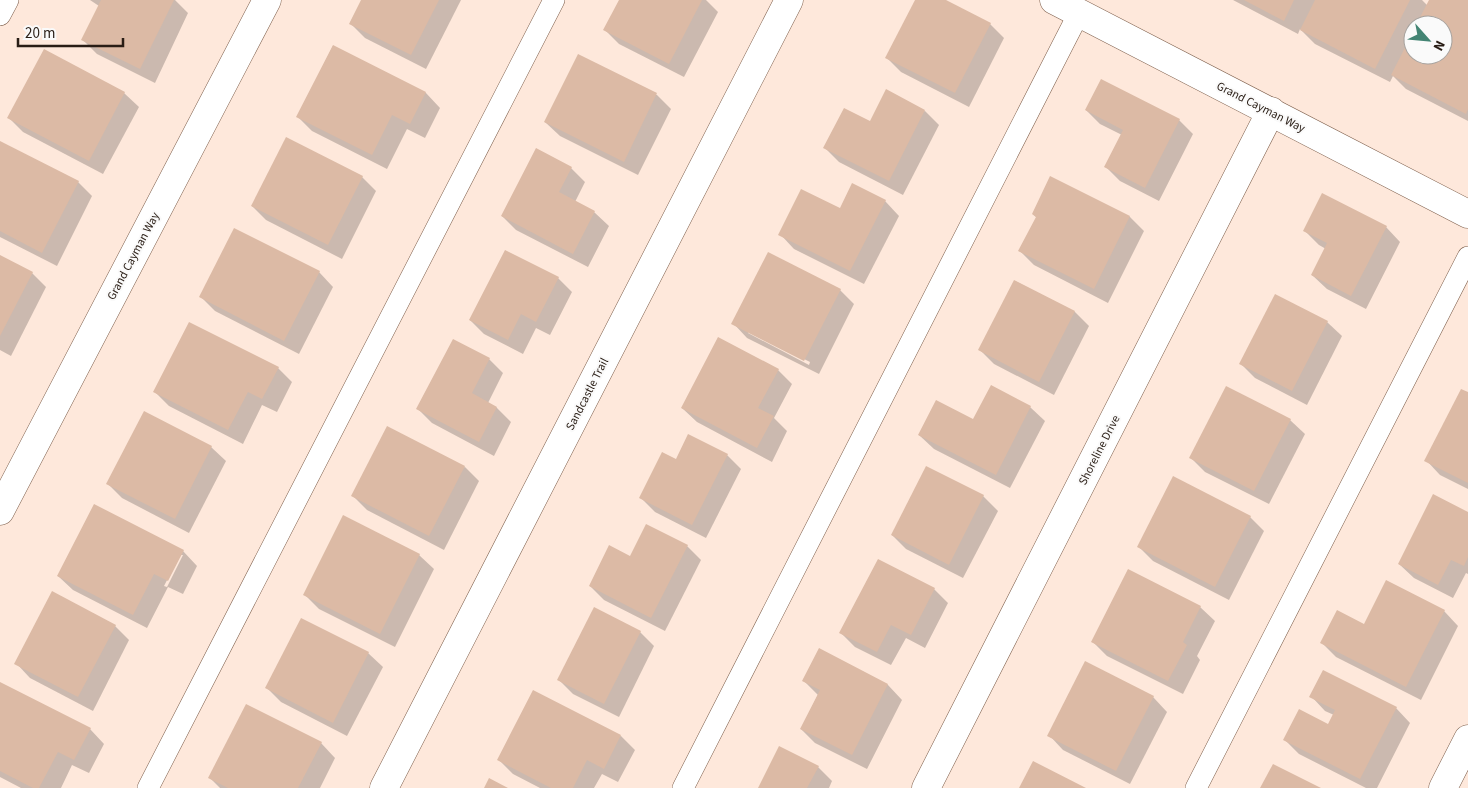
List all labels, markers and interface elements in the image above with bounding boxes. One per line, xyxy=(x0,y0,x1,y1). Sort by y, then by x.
scale bar xyxy=(18,15,122,47)
north arrow xyxy=(1403,15,1453,65)
text: 20 m xyxy=(25,23,55,44)
text: N xyxy=(1428,37,1450,54)
street label: Grand Cayman Way xyxy=(1214,78,1308,137)
street label: Grand Cayman Way xyxy=(103,209,164,303)
street label: Sandcastle Trail xyxy=(562,355,613,433)
street label: Shoreline Drive xyxy=(1075,412,1124,488)

